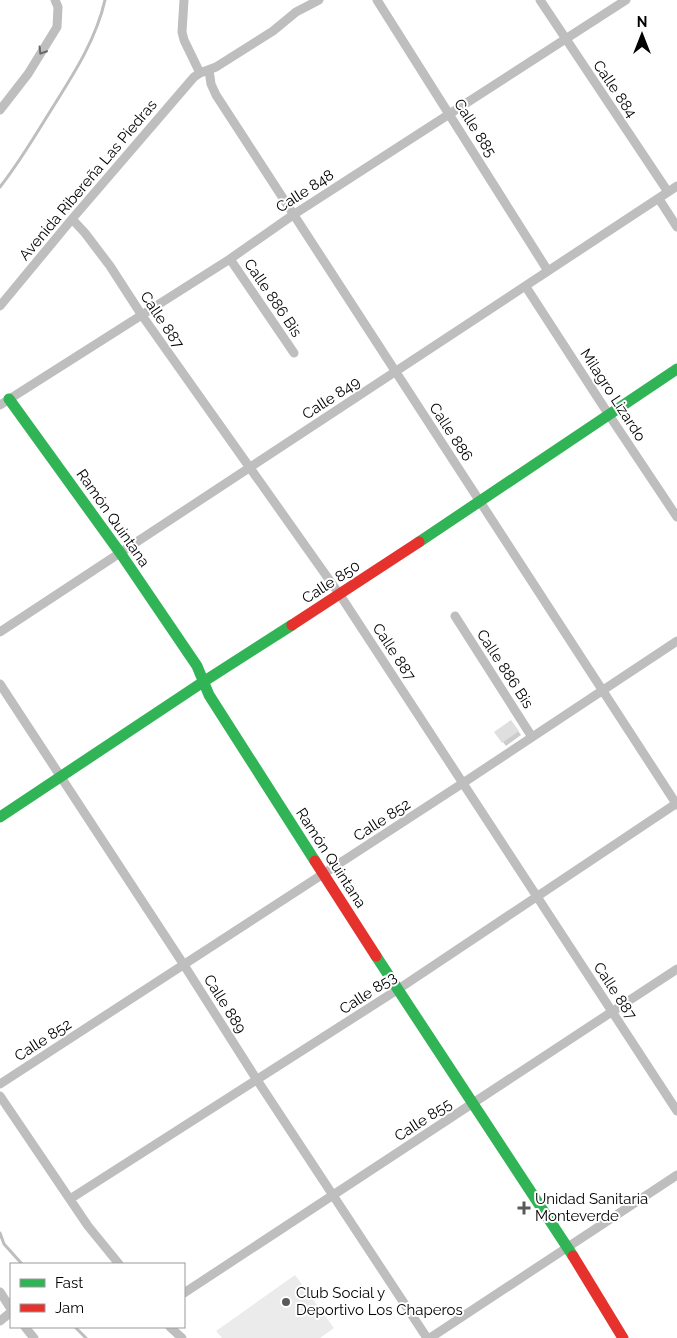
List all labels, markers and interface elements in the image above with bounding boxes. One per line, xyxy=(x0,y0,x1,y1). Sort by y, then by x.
north arrow xyxy=(617,10,667,60)
text: N xyxy=(637,14,647,30)
one-way arrow xyxy=(39,46,49,55)
street label: Calle 884 xyxy=(589,57,641,121)
street label: Avenida Ribereña Las Piedras xyxy=(15,96,161,264)
street label: Calle 885 xyxy=(450,96,500,160)
street label: Calle 848 xyxy=(273,166,337,216)
street label: Calle 886 Bis xyxy=(240,255,306,341)
street label: Calle 887 xyxy=(136,288,188,352)
street label: Milagro Lizardo xyxy=(576,345,650,445)
street label: Calle 849 xyxy=(299,373,363,423)
street label: Calle 886 xyxy=(425,399,477,465)
street label: Ramón Quintana xyxy=(73,466,153,570)
street label: Calle 850 xyxy=(299,557,363,607)
street label: Calle 887 xyxy=(369,620,419,684)
street label: Calle 886 Bis xyxy=(473,626,537,712)
street label: Calle 852 xyxy=(350,795,414,845)
street label: Ramón Quintana xyxy=(292,805,370,911)
street label: Calle 887 xyxy=(590,959,640,1023)
street label: Calle 853 xyxy=(336,968,400,1018)
street label: Calle 889 xyxy=(200,971,250,1037)
street label: Calle 852 xyxy=(11,1015,75,1065)
street label: Calle 855 xyxy=(391,1095,455,1145)
place label: Unidad Sanitaria Monteverde xyxy=(535,1190,648,1225)
marker: Unidad Sanitaria Monteverde xyxy=(517,1201,531,1215)
legend xyxy=(10,1263,185,1328)
text: Fast xyxy=(55,1274,83,1292)
place label: Club Social y Deportivo Los Chaperos xyxy=(296,1284,463,1319)
marker: Club Social y Deportivo Los Chaperos xyxy=(280,1296,292,1308)
text: Jam xyxy=(55,1299,84,1317)

